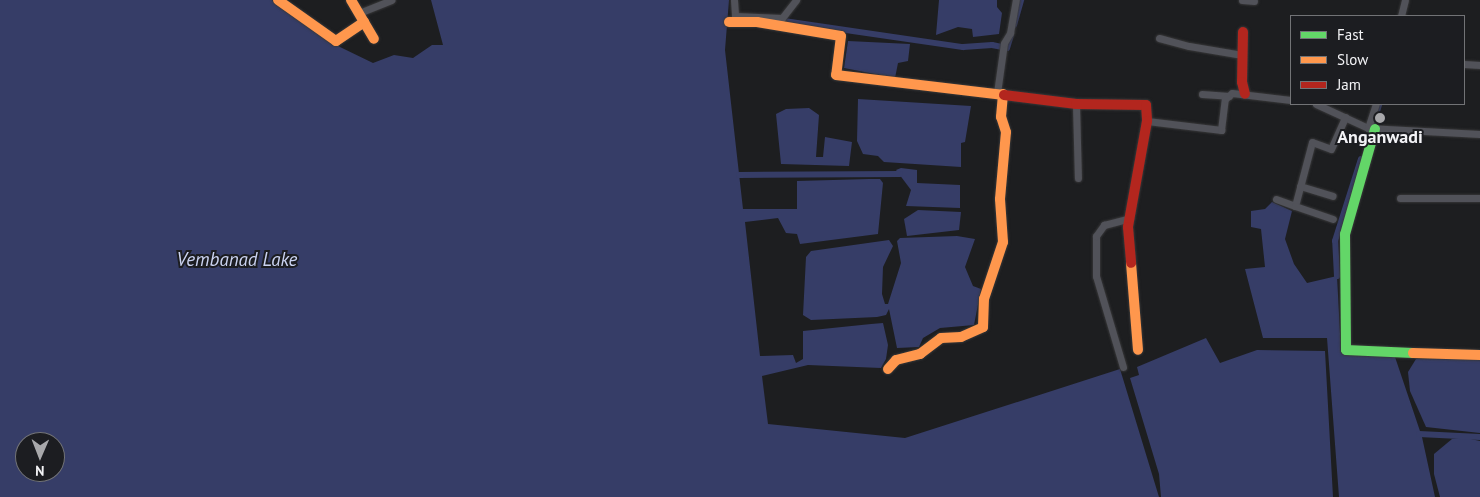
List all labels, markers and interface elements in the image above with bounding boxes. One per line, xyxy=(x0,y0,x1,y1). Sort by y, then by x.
legend xyxy=(1290,15,1465,105)
text: Fast xyxy=(1337,25,1364,44)
text: Slow xyxy=(1337,50,1368,69)
text: Jam xyxy=(1337,75,1361,94)
marker: Anganwadi xyxy=(1374,112,1386,124)
place label: Anganwadi xyxy=(1337,126,1423,148)
water label: Vembanad Lake xyxy=(177,249,297,271)
north arrow xyxy=(15,432,65,482)
text: N xyxy=(35,462,45,480)

